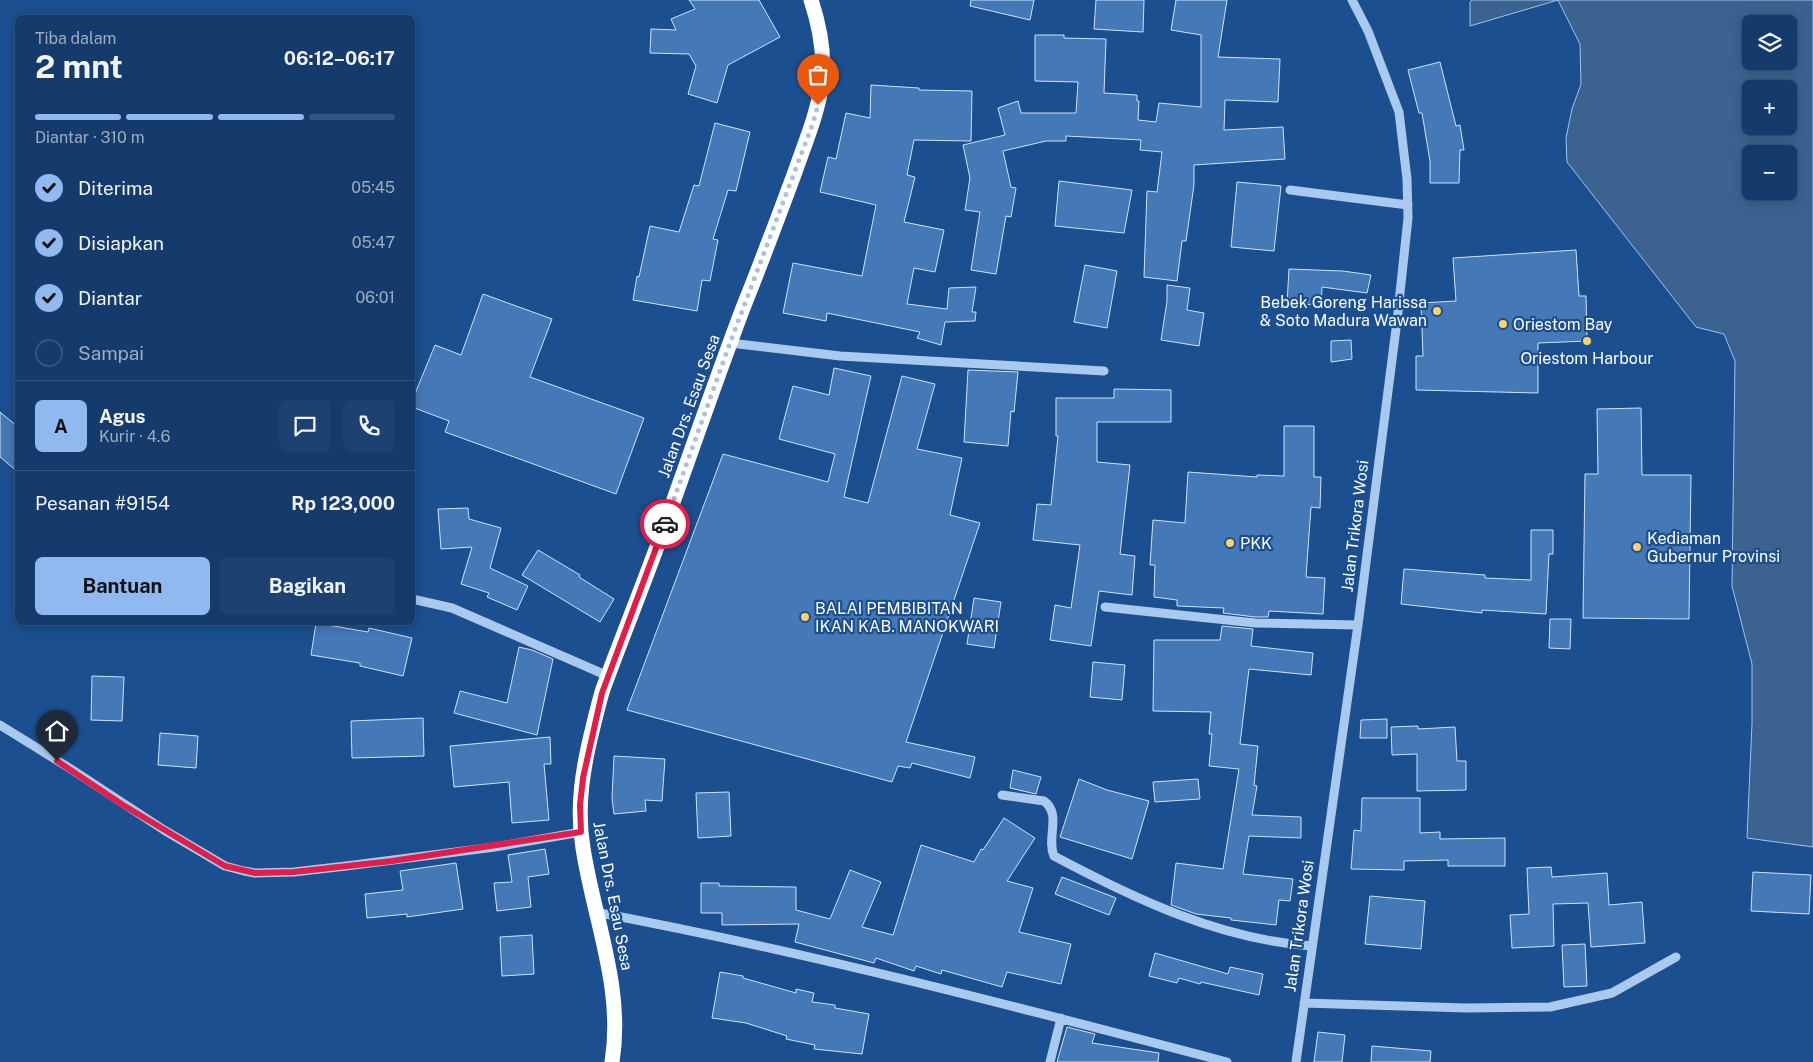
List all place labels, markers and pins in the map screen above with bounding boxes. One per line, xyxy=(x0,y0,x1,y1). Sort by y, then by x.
pin xyxy=(797,54,839,105)
place label: Bebek Goreng Harissa & Soto Madura Wawan xyxy=(1260,293,1427,330)
marker: Bebek Goreng Harissa & Soto Madura Wawan xyxy=(1431,305,1443,317)
place label: Oriestom Bay xyxy=(1513,315,1613,334)
marker: Oriestom Bay xyxy=(1497,318,1509,330)
marker: Oriestom Harbour xyxy=(1581,335,1593,347)
place label: Oriestom Harbour xyxy=(1520,349,1654,368)
place label: Kediaman Gubernur Provinsi xyxy=(1647,529,1780,566)
place label: PKK xyxy=(1240,534,1272,553)
marker: PKK xyxy=(1224,537,1236,549)
marker: Kediaman Gubernur Provinsi xyxy=(1631,541,1643,553)
place label: BALAI PEMBIBITAN IKAN KAB. MANOKWARI xyxy=(815,599,999,636)
marker: BALAI PEMBIBITAN IKAN KAB. MANOKWARI xyxy=(799,611,811,623)
pin xyxy=(36,710,78,761)

